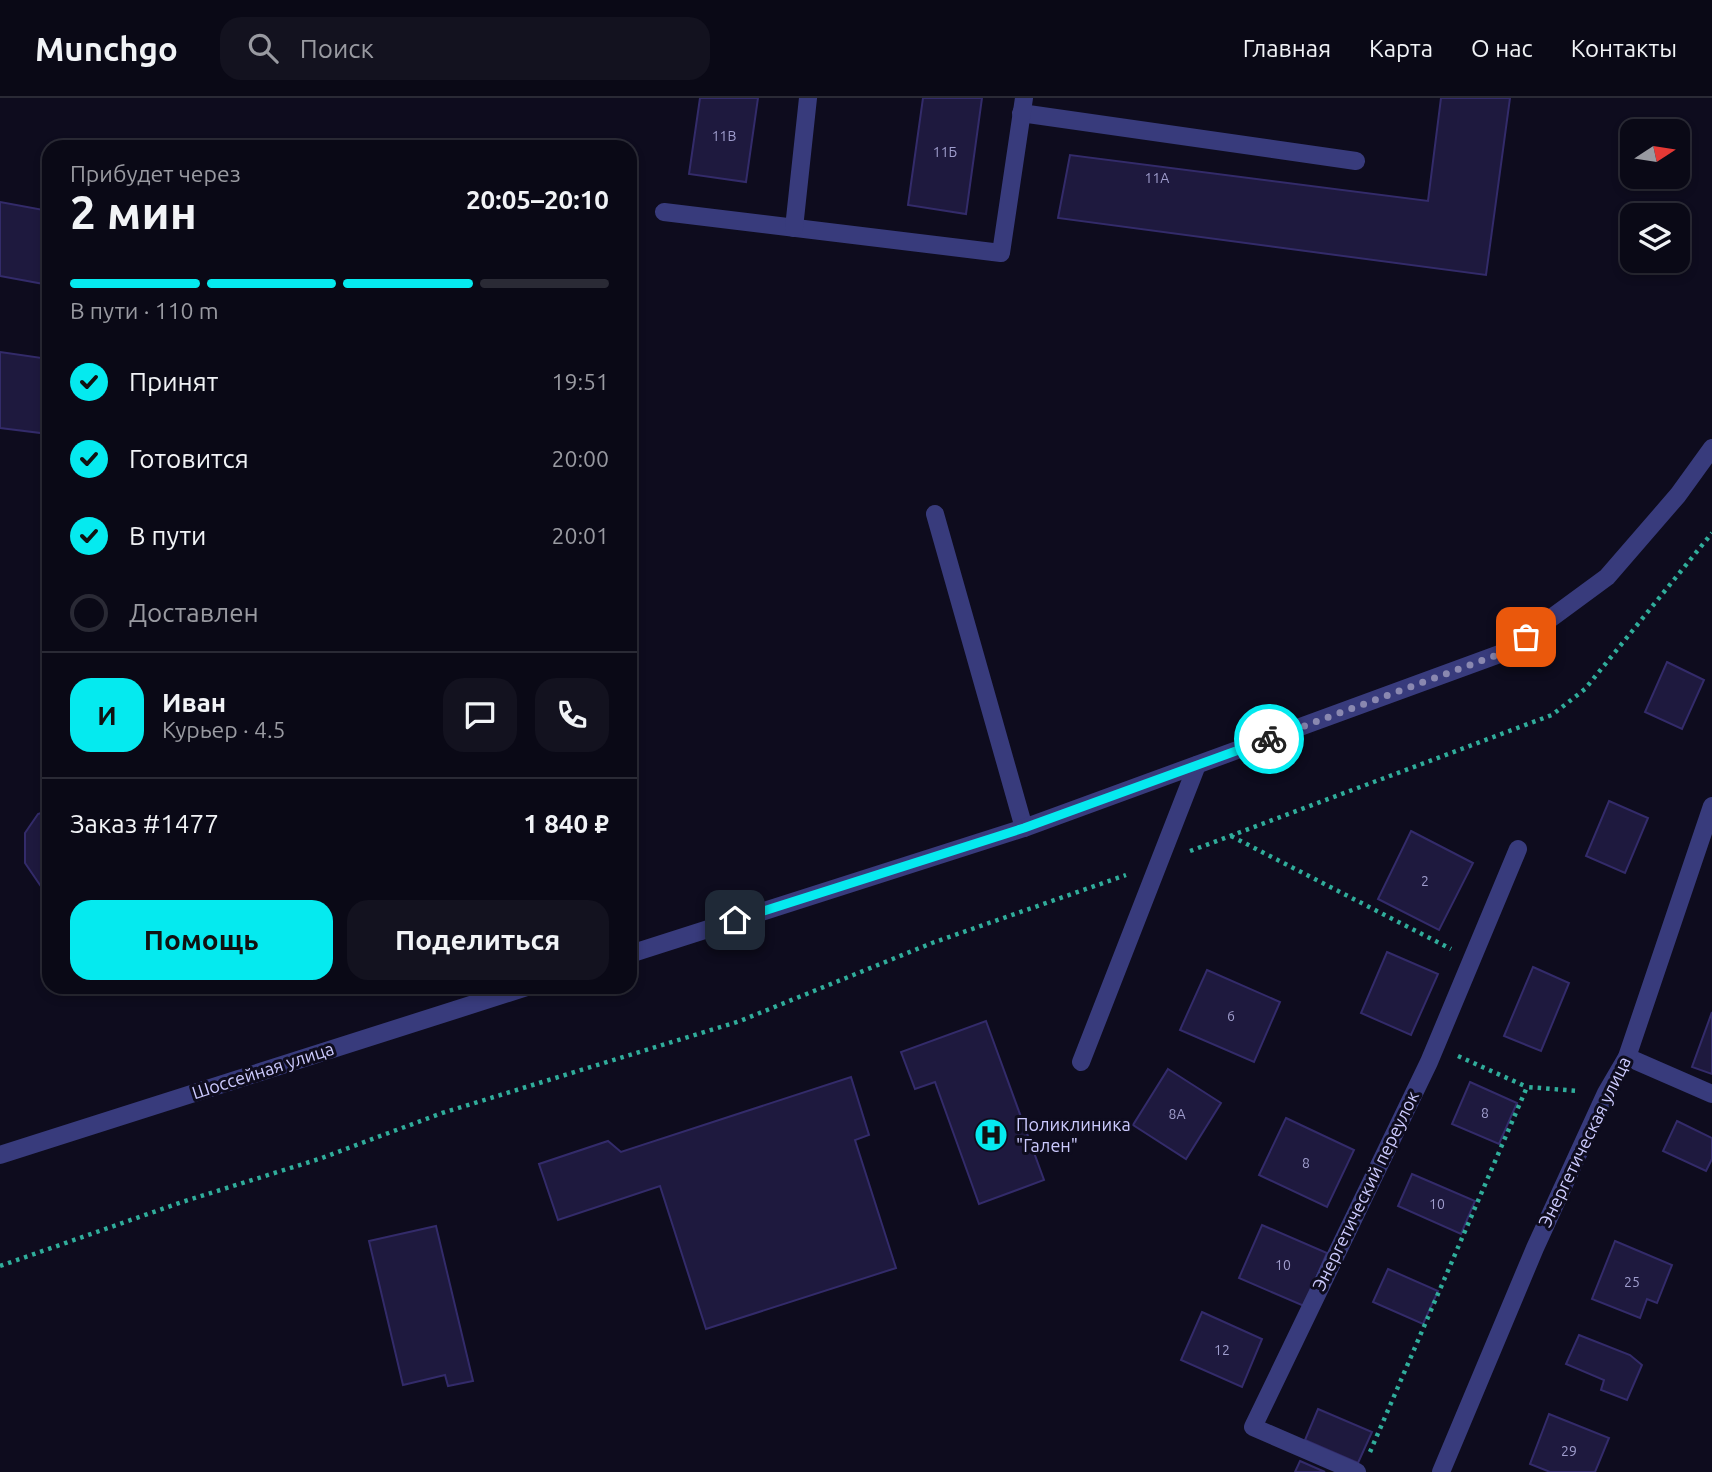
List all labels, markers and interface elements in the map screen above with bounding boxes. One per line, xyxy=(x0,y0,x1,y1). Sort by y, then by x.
search box xyxy=(220,17,710,80)
icon: search xyxy=(244,29,282,67)
text: Munchgo xyxy=(35,30,178,67)
text: Поиск xyxy=(300,34,374,63)
text: Главная xyxy=(1243,35,1331,62)
text: Карта xyxy=(1369,35,1433,62)
text: О нас xyxy=(1471,35,1533,62)
text: Контакты xyxy=(1571,35,1677,62)
north arrow xyxy=(1620,119,1690,189)
map controls xyxy=(1620,119,1690,273)
house number: 11В xyxy=(712,128,736,144)
house number: 11Б xyxy=(933,144,957,160)
text: Прибудет через xyxy=(70,161,241,186)
house number: 11А xyxy=(1145,170,1169,186)
text: 20:05–20:10 xyxy=(466,185,609,214)
text: 2 мин xyxy=(70,186,197,238)
button: layers xyxy=(1620,203,1690,273)
text: В пути · 110 m xyxy=(70,298,219,323)
icon: check xyxy=(70,363,108,401)
text: Принят xyxy=(129,367,218,396)
text: 19:51 xyxy=(551,369,609,394)
icon: check xyxy=(70,440,108,478)
text: Готовится xyxy=(129,444,249,473)
text: 20:00 xyxy=(551,446,609,471)
icon: check xyxy=(70,517,108,555)
text: В пути xyxy=(129,521,206,550)
text: 20:01 xyxy=(551,523,609,548)
text: Доставлен xyxy=(129,598,259,627)
pin xyxy=(1496,607,1556,667)
icon: bag xyxy=(1507,618,1545,656)
button: chat xyxy=(443,678,517,752)
button: phone xyxy=(535,678,609,752)
text: Иван xyxy=(162,688,226,717)
text: И xyxy=(97,701,117,730)
courier xyxy=(1234,704,1304,774)
text: Курьер · 4.5 xyxy=(162,717,286,742)
icon: bike xyxy=(1250,720,1288,758)
text: Заказ #1477 xyxy=(70,809,219,838)
text: 1 840 ₽ xyxy=(523,809,609,838)
house number: 2 xyxy=(1421,873,1429,889)
pin xyxy=(705,890,765,950)
button: Помощь xyxy=(70,900,333,980)
button: Поделиться xyxy=(347,900,609,980)
icon: home xyxy=(716,901,754,939)
house number: 6 xyxy=(1227,1008,1235,1024)
street label: Шоссейная улица xyxy=(189,1038,336,1102)
street label: Энергетическая улица xyxy=(1534,1053,1634,1230)
street label: Энергетический переулок xyxy=(1308,1087,1422,1294)
house number: 8 xyxy=(1481,1105,1489,1121)
house number: 8А xyxy=(1169,1106,1186,1122)
place label: Поликлиника "Гален" xyxy=(1016,1114,1131,1155)
hospital icon: Поликлиника "Гален" xyxy=(972,1116,1010,1154)
house number: 8 xyxy=(1302,1155,1310,1171)
house number: 10 xyxy=(1429,1196,1445,1212)
house number: 10 xyxy=(1275,1257,1291,1273)
house number: 25 xyxy=(1624,1274,1640,1290)
house number: 12 xyxy=(1214,1342,1230,1358)
house number: 29 xyxy=(1561,1443,1577,1459)

